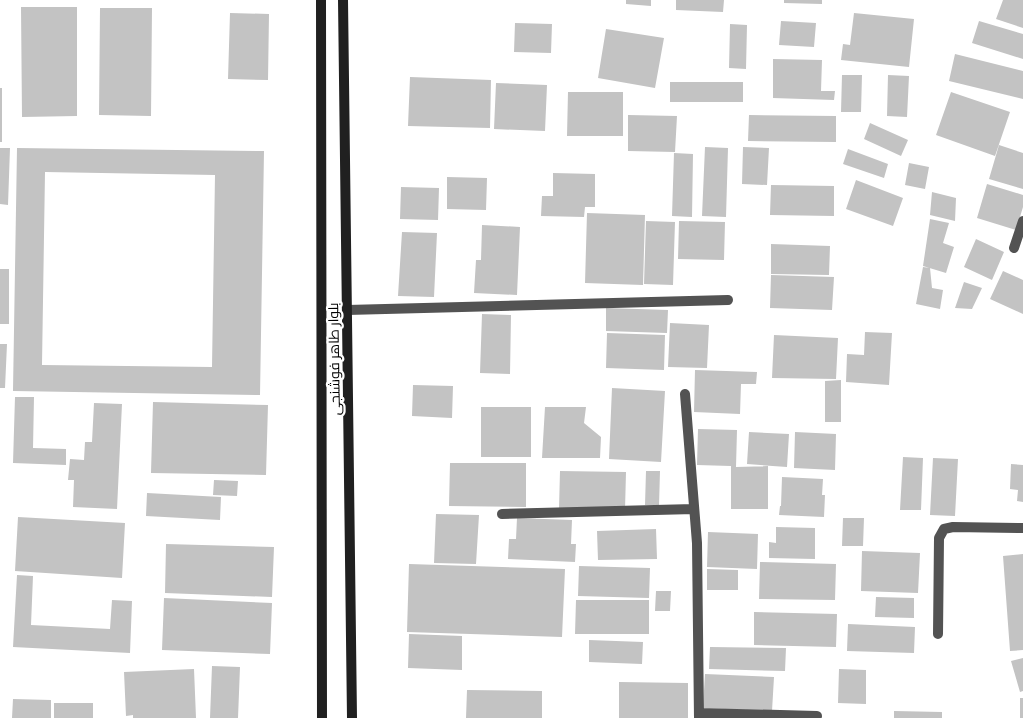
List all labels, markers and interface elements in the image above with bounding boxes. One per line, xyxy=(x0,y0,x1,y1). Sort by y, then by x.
street label: بلوار طاهر فوشنجی xyxy=(324,302,344,416)

